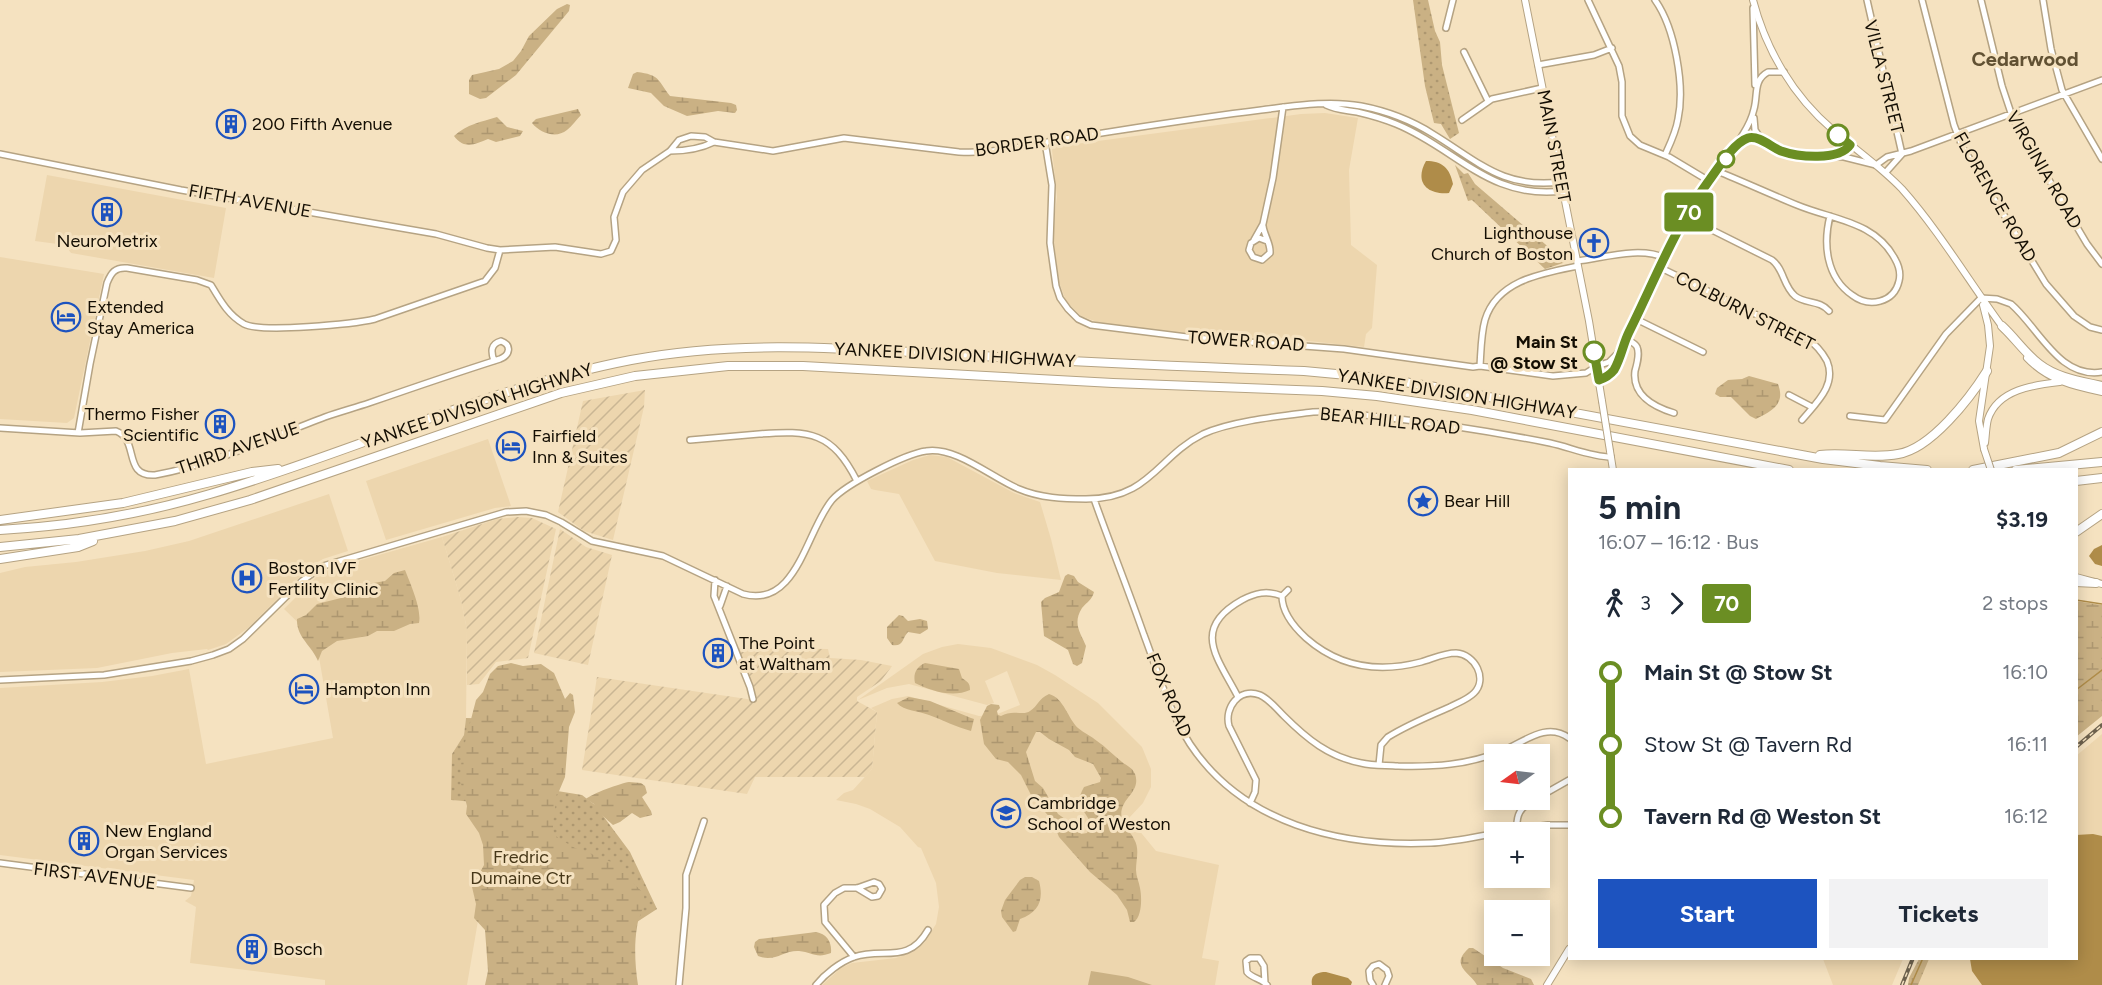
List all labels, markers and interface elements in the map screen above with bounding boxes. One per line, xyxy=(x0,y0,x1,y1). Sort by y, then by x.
street label: VILLA STREET xyxy=(1859,18,1909,136)
district label: Cedarwood xyxy=(1971,47,2079,71)
street label: MAIN STREET xyxy=(1532,88,1576,204)
street label: VIRGINIA ROAD xyxy=(2001,107,2087,233)
building icon: 200 Fifth Avenue xyxy=(215,108,247,140)
place label: 200 Fifth Avenue xyxy=(252,113,393,135)
street label: BORDER ROAD xyxy=(974,122,1100,162)
unlabelled marker xyxy=(1827,124,1849,146)
street label: FLORENCE ROAD xyxy=(1949,128,2041,266)
unlabelled marker xyxy=(1717,150,1735,168)
street label: FIFTH AVENUE xyxy=(187,179,313,223)
line badge: 70 xyxy=(1662,192,1716,232)
building icon: NeuroMetrix xyxy=(91,196,123,228)
text: 70 xyxy=(1676,200,1702,225)
place label: Lighthouse Church of Boston xyxy=(1431,222,1573,265)
church icon: Lighthouse Church of Boston xyxy=(1578,227,1610,259)
place label: NeuroMetrix xyxy=(57,230,158,252)
street label: COLBURN STREET xyxy=(1672,266,1818,356)
place label: Extended Stay America xyxy=(87,296,194,339)
hotel icon: Extended Stay America xyxy=(50,301,82,333)
street label: TOWER ROAD xyxy=(1187,326,1305,356)
place label: Main St @ Stow St xyxy=(1490,331,1578,374)
street label: YANKEE DIVISION HIGHWAY xyxy=(834,338,1076,372)
marker: Main St @ Stow St xyxy=(1583,341,1605,363)
street label: YANKEE DIVISION HIGHWAY xyxy=(359,358,595,454)
street label: YANKEE DIVISION HIGHWAY xyxy=(1336,364,1578,424)
place label: Thermo Fisher Scientific xyxy=(85,403,199,446)
street label: BEAR HILL ROAD xyxy=(1319,403,1461,439)
building icon: Thermo Fisher Scientific xyxy=(204,408,236,440)
street label: THIRD AVENUE xyxy=(174,417,302,479)
place label: Fairfield Inn & Suites xyxy=(532,425,628,468)
hotel icon: Fairfield Inn & Suites xyxy=(495,430,527,462)
place icon: Bear Hill xyxy=(1407,485,1439,517)
text: 5 min xyxy=(1598,488,1681,527)
place label: Bear Hill xyxy=(1444,490,1510,512)
text: $3.19 xyxy=(1996,506,2048,533)
text: 16:07 – 16:12 · Bus xyxy=(1598,530,1759,554)
place label: Boston IVF Fertility Clinic xyxy=(268,557,379,600)
hospital icon: Boston IVF Fertility Clinic xyxy=(231,562,263,594)
icon: walk xyxy=(1598,587,1631,620)
icon: forward xyxy=(1660,587,1693,620)
text: 3 xyxy=(1640,591,1651,615)
text: 70 xyxy=(1714,591,1739,616)
text: 2 stops xyxy=(1982,591,2048,615)
place label: The Point at Waltham xyxy=(739,632,830,675)
building icon: The Point at Waltham xyxy=(702,637,734,669)
street label: FOX ROAD xyxy=(1141,650,1197,740)
text: Main St @ Stow St xyxy=(1644,659,1833,686)
text: 16:10 xyxy=(2002,660,2048,684)
hotel icon: Hampton Inn xyxy=(288,673,320,705)
place label: Hampton Inn xyxy=(325,678,430,700)
text: Stow St @ Tavern Rd xyxy=(1644,731,1852,758)
text: 16:11 xyxy=(2007,732,2048,756)
north arrow xyxy=(1484,744,1550,810)
map controls xyxy=(1484,744,1550,966)
place label: Cambridge School of Weston xyxy=(1027,792,1171,835)
school or university icon: Cambridge School of Weston xyxy=(990,797,1022,829)
text: Tavern Rd @ Weston St xyxy=(1644,803,1881,830)
text: 16:12 xyxy=(2004,804,2048,828)
place label: New England Organ Services xyxy=(105,820,228,863)
button: + xyxy=(1484,822,1550,888)
building icon: New England Organ Services xyxy=(68,825,100,857)
park label: Fredric Dumaine Ctr xyxy=(470,846,572,889)
street label: FIRST AVENUE xyxy=(33,858,157,894)
button: Start xyxy=(1598,879,1817,948)
button: Tickets xyxy=(1829,879,2048,948)
button: − xyxy=(1484,900,1550,966)
building icon: Bosch xyxy=(236,933,268,965)
place label: Bosch xyxy=(273,938,323,960)

